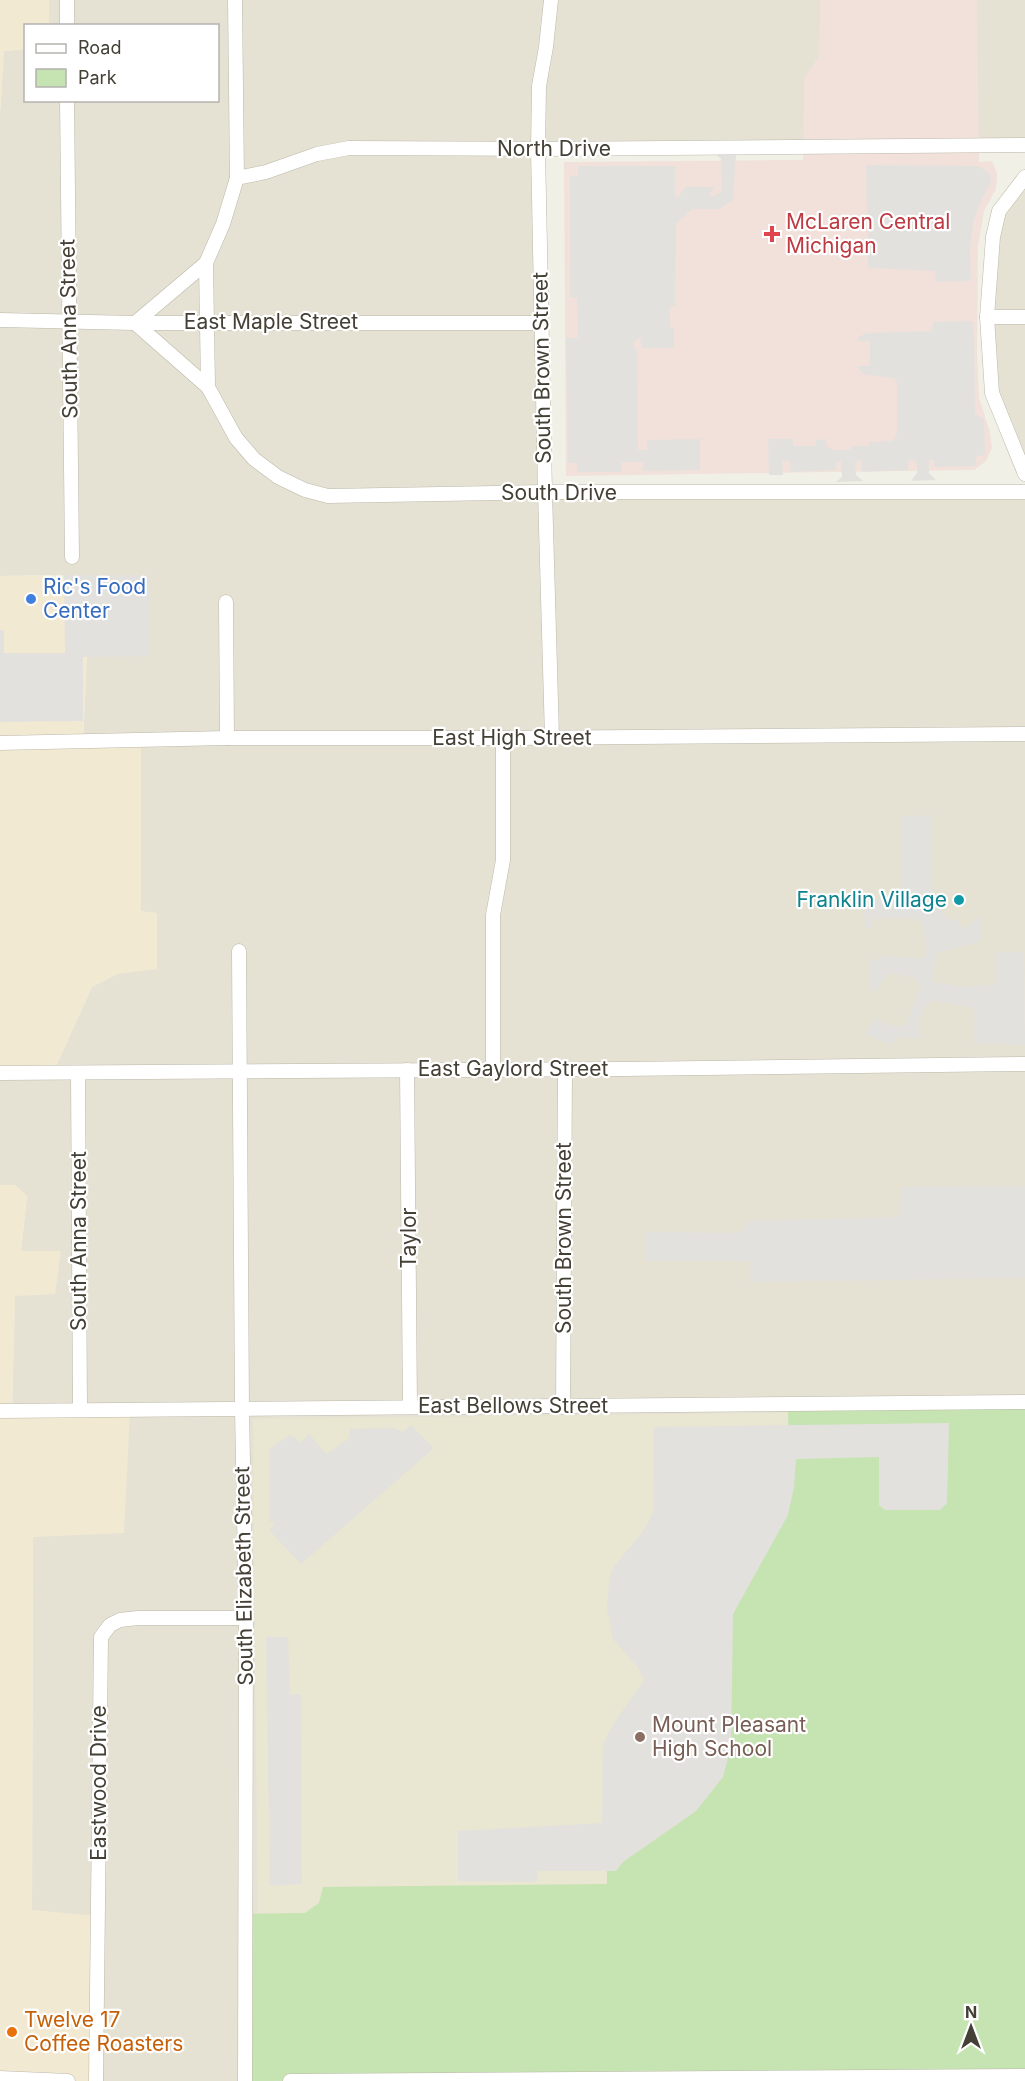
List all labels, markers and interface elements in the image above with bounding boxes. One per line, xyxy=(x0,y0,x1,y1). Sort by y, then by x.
legend xyxy=(24,24,219,102)
text: Road xyxy=(78,37,121,58)
text: Park xyxy=(78,67,117,88)
street label: North Drive xyxy=(497,136,611,161)
place label: McLaren Central Michigan xyxy=(786,209,950,258)
marker: McLaren Central Michigan xyxy=(763,225,781,243)
street label: South Anna Street xyxy=(54,239,83,419)
street label: South Brown Street xyxy=(527,272,556,464)
street label: East Maple Street xyxy=(184,309,358,334)
street label: South Drive xyxy=(501,480,617,505)
place label: Ric's Food Center xyxy=(43,574,146,623)
marker: Ric's Food Center xyxy=(24,592,38,606)
street label: East High Street xyxy=(432,725,592,750)
place label: Franklin Village xyxy=(796,887,947,912)
marker: Franklin Village xyxy=(952,893,966,907)
street label: East Gaylord Street xyxy=(418,1056,608,1081)
street label: South Brown Street xyxy=(551,1142,576,1334)
street label: South Anna Street xyxy=(66,1151,91,1331)
street label: Taylor xyxy=(396,1207,421,1269)
street label: East Bellows Street xyxy=(418,1393,608,1418)
street label: South Elizabeth Street xyxy=(229,1466,258,1686)
street label: Eastwood Drive xyxy=(86,1705,111,1861)
place label: Mount Pleasant High School xyxy=(652,1712,806,1761)
marker: Mount Pleasant High School xyxy=(633,1730,647,1744)
north arrow xyxy=(941,1997,1001,2057)
text: N xyxy=(965,2002,977,2022)
place label: Twelve 17 Coffee Roasters xyxy=(24,2007,183,2056)
marker: Twelve 17 Coffee Roasters xyxy=(5,2025,19,2039)

